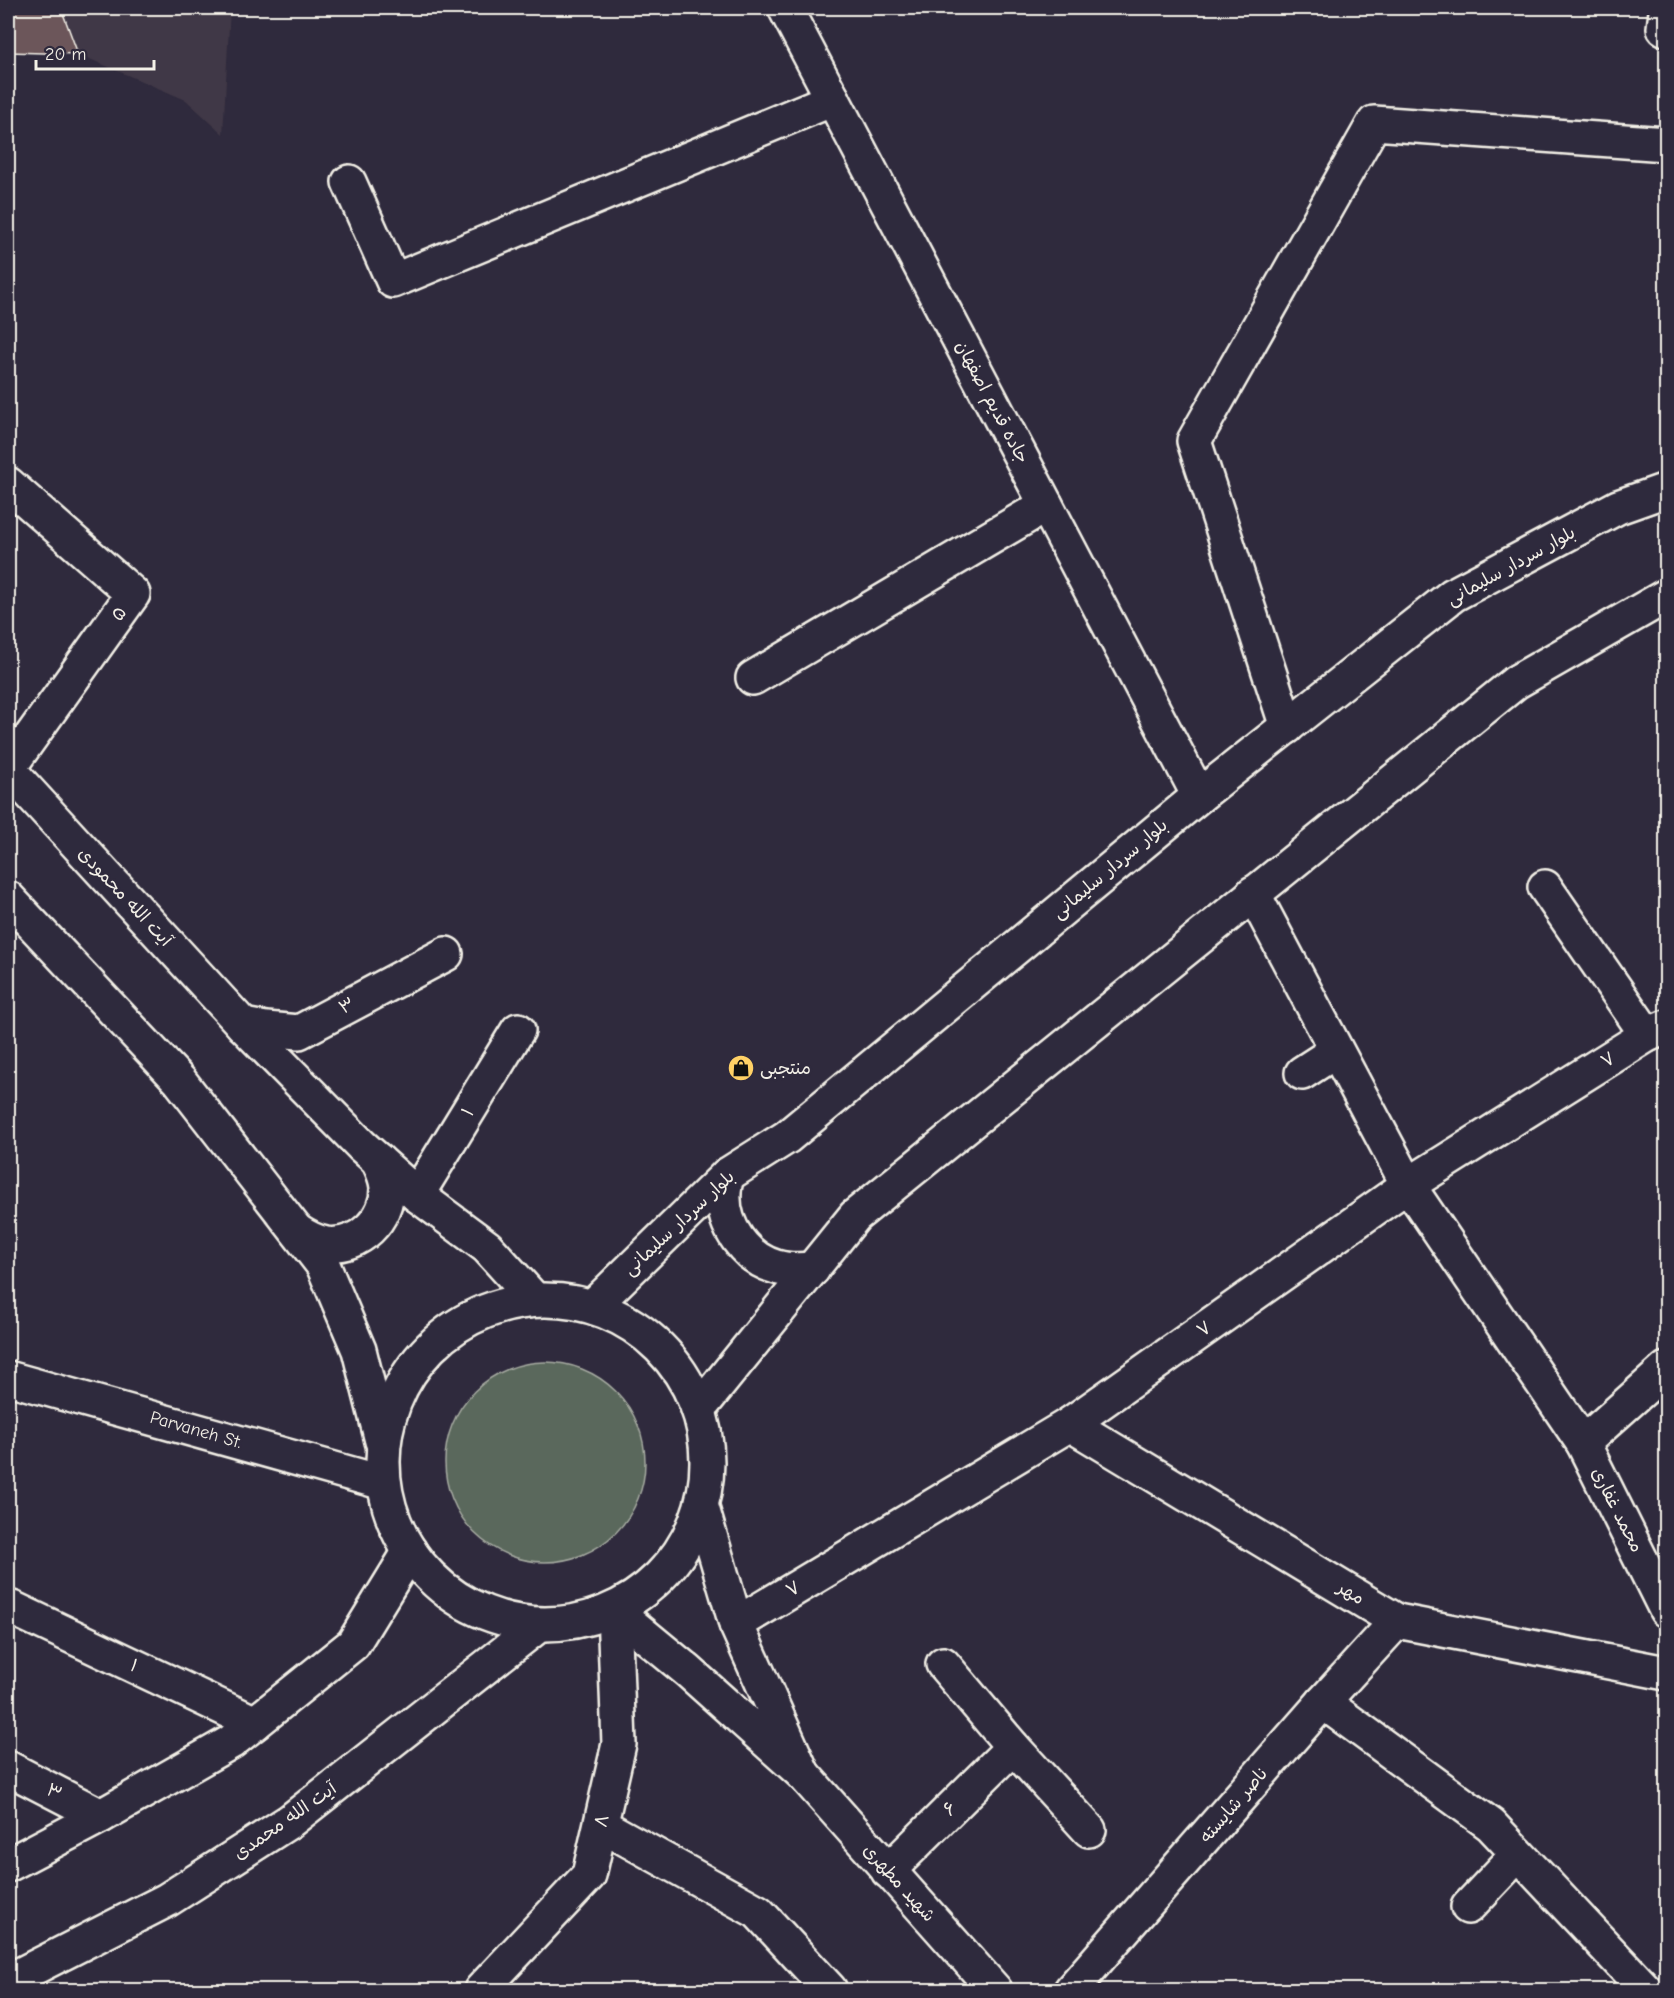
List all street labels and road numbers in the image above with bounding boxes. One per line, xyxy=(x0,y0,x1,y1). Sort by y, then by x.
street label: جاده قدیم اصفهان xyxy=(948,337,1033,468)
street label: بلوار سردار سلیمانی xyxy=(1443,522,1579,610)
street label: ۵ xyxy=(107,603,131,625)
street label: بلوار سردار سلیمانی xyxy=(1048,815,1172,923)
street label: آیت الله محمودی xyxy=(74,843,177,952)
street label: ۳ xyxy=(336,993,358,1019)
street label: ۷ xyxy=(1597,1048,1619,1072)
street label: ۱ xyxy=(457,1104,479,1120)
street label: بلوار سردار سلیمانی xyxy=(619,1166,739,1280)
street label: ۷ xyxy=(1193,1317,1215,1341)
street label: Parvaneh St. xyxy=(148,1407,245,1453)
street label: محمد غفاری xyxy=(1587,1464,1647,1556)
street label: مهر xyxy=(1332,1576,1368,1609)
street label: ۷ xyxy=(782,1577,804,1601)
street label: ۱ xyxy=(127,1655,141,1677)
street label: ناصر شایسته xyxy=(1195,1763,1273,1847)
street label: آیت الله محمدی xyxy=(229,1777,342,1864)
street label: ۳ xyxy=(43,1779,65,1805)
street label: ۶ xyxy=(939,1798,961,1820)
street label: ۸ xyxy=(590,1812,614,1830)
street label: شهید مطهری xyxy=(859,1840,939,1926)

